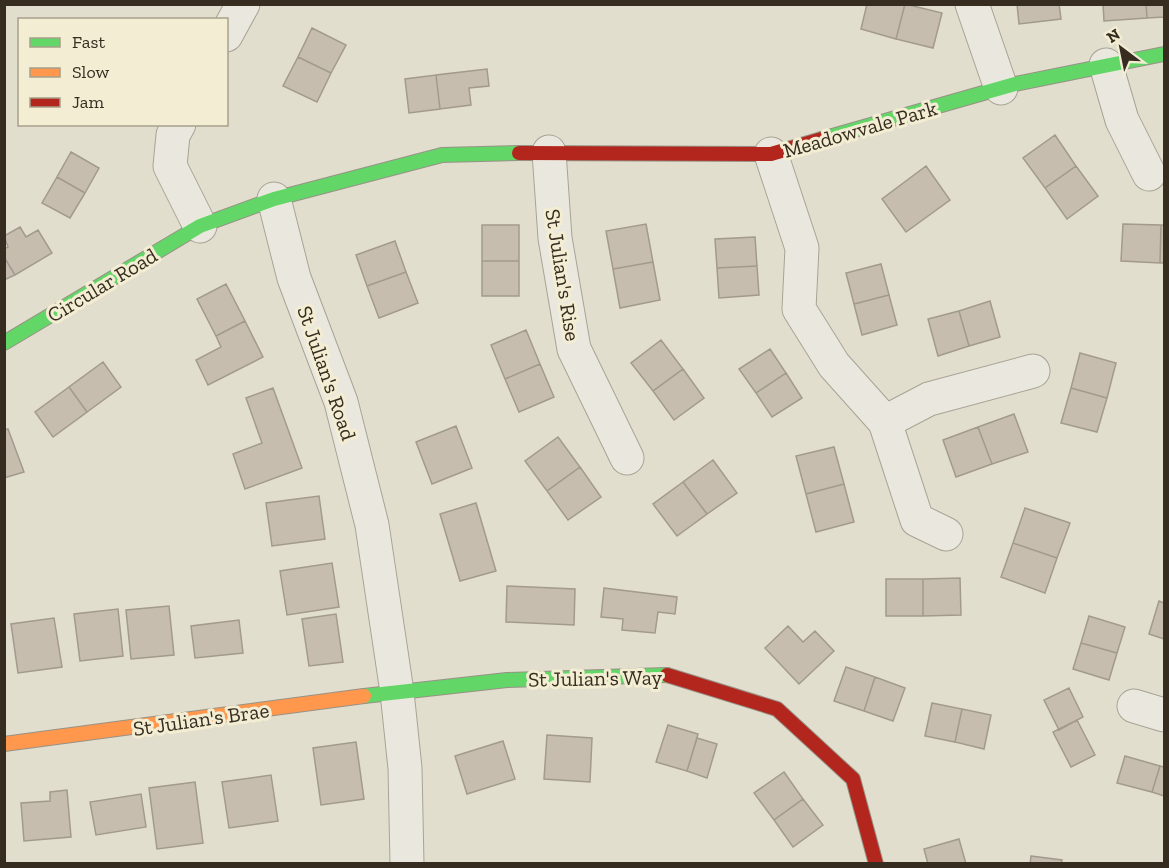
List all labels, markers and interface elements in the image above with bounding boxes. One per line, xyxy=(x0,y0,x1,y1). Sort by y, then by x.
legend xyxy=(18,18,228,126)
north arrow xyxy=(1091,18,1151,78)
text: N xyxy=(1103,24,1124,47)
text: Fast xyxy=(72,31,105,53)
text: Slow xyxy=(72,61,109,83)
text: Jam xyxy=(72,91,104,113)
street label: Meadowvale Park xyxy=(780,95,940,163)
street label: St Julian's Rise xyxy=(540,207,586,343)
street label: Circular Road xyxy=(42,242,162,328)
street label: St Julian's Road xyxy=(292,302,362,444)
street label: St Julian's Way xyxy=(528,664,662,692)
street label: St Julian's Brae xyxy=(131,697,271,741)

